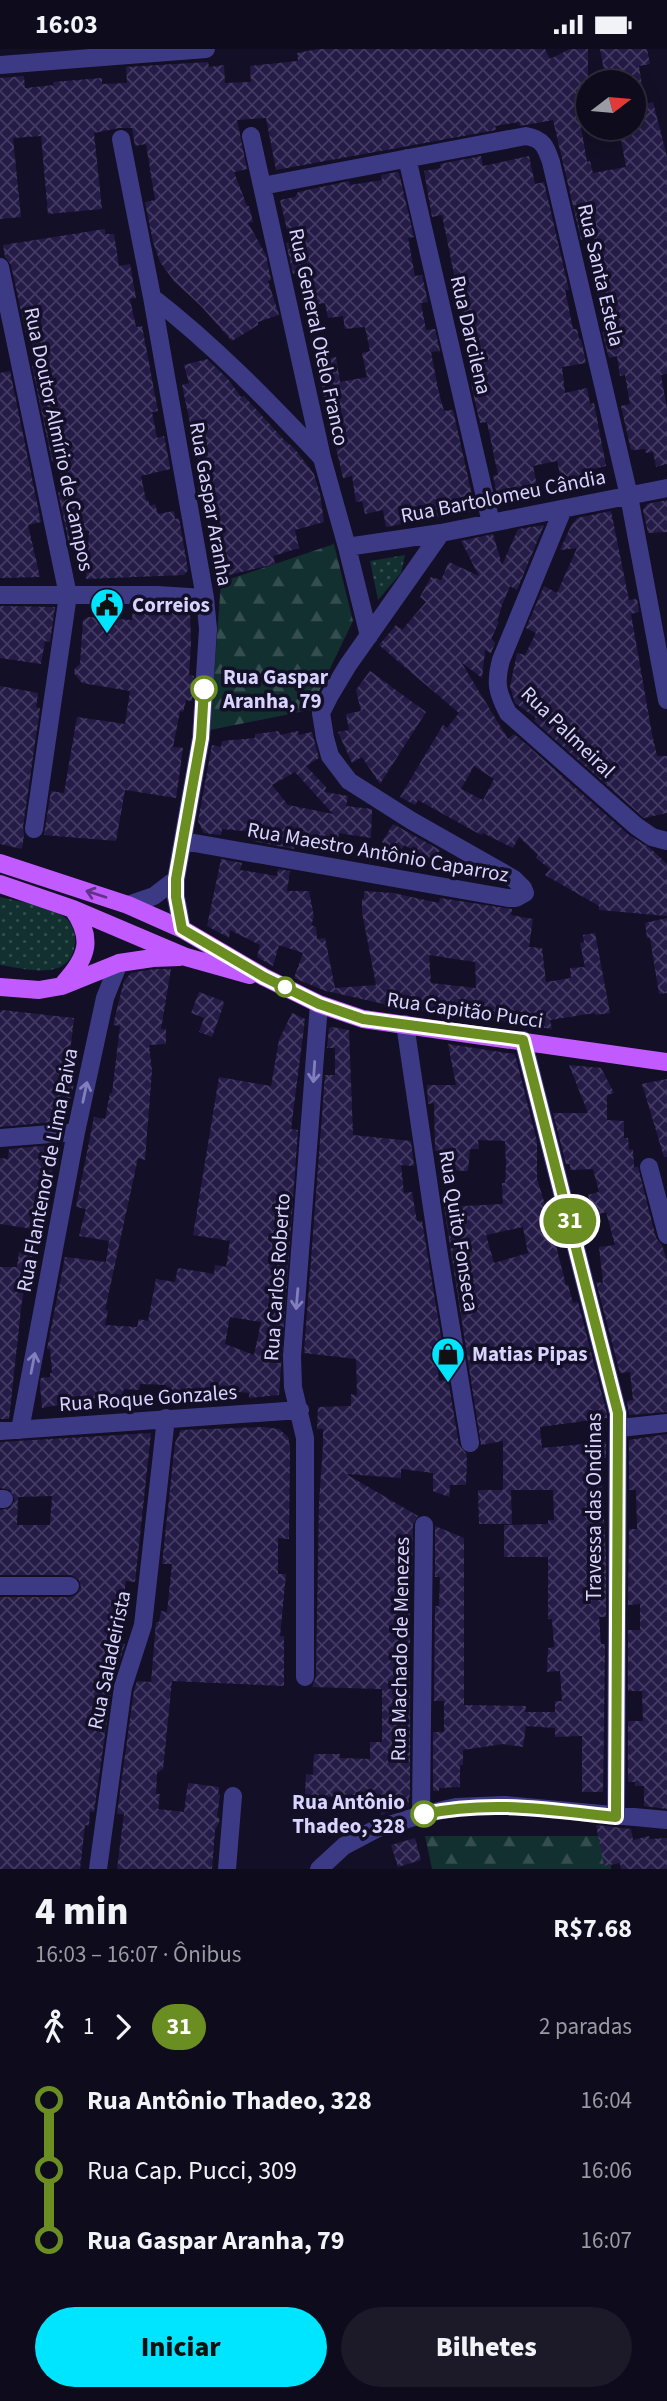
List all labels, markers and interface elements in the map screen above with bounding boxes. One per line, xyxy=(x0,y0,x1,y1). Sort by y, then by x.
text: 16:03 xyxy=(35,6,98,43)
north arrow xyxy=(576,70,646,140)
map controls xyxy=(576,70,646,140)
street label: Rua Santa Estela xyxy=(570,201,632,349)
street label: Rua General Otelo Franco xyxy=(281,225,357,449)
street label: Rua Darcilena xyxy=(443,273,499,397)
street label: Rua Doutor Almírio de Campos xyxy=(16,304,102,574)
street label: Rua Gaspar Aranha xyxy=(182,420,240,588)
street label: Rua Bartolomeu Cândia xyxy=(398,461,608,531)
public building icon: Correios xyxy=(88,586,126,635)
place label: Correios xyxy=(132,590,210,620)
place label: Rua Gaspar Aranha, 79 xyxy=(222,662,329,716)
marker: Rua Gaspar Aranha, 79 xyxy=(191,676,217,702)
street label: Rua Palmeiral xyxy=(514,679,622,785)
street label: Rua Maestro Antônio Caparroz xyxy=(245,814,511,890)
one-way arrow xyxy=(85,886,107,899)
unlabelled marker xyxy=(275,977,295,997)
street label: Rua Capitão Pucci xyxy=(385,984,545,1036)
street label: Rua Flantenor de Lima Paiva xyxy=(9,1045,85,1295)
one-way arrow xyxy=(307,1060,320,1083)
one-way arrow xyxy=(79,1081,92,1103)
street label: Rua Quito Fonseca xyxy=(431,1148,487,1314)
street label: Rua Carlos Roberto xyxy=(256,1192,298,1362)
line badge: 31 xyxy=(538,1198,602,1244)
text: 31 xyxy=(557,1203,583,1238)
one-way arrow xyxy=(290,1287,303,1310)
shop icon: Matias Pipas xyxy=(429,1335,467,1384)
place label: Matias Pipas xyxy=(472,1339,588,1369)
one-way arrow xyxy=(27,1352,40,1375)
street label: Rua Roque Gonzales xyxy=(58,1377,238,1419)
street label: Travessa das Ondinas xyxy=(579,1413,609,1601)
street label: Rua Machado de Menezes xyxy=(383,1536,417,1762)
street label: Rua Saladeirista xyxy=(80,1588,138,1732)
place label: Rua Antônio Thadeo, 328 xyxy=(292,1787,405,1841)
marker: Rua Antônio Thadeo, 328 xyxy=(411,1801,437,1827)
text: 4 min xyxy=(35,1885,128,1939)
text: R$7.68 xyxy=(553,1910,632,1947)
text: 16:03 – 16:07 · Ônibus xyxy=(35,1938,241,1971)
icon: walk xyxy=(35,2008,73,2046)
icon: forward xyxy=(104,2008,142,2046)
text: 31 xyxy=(166,2009,192,2044)
text: 1 xyxy=(83,2010,94,2043)
text: 2 paradas xyxy=(539,2010,632,2043)
text: Rua Antônio Thadeo, 328 xyxy=(87,2082,372,2119)
text: 16:04 xyxy=(581,2084,632,2117)
text: Rua Cap. Pucci, 309 xyxy=(87,2152,297,2189)
text: 16:06 xyxy=(581,2154,632,2187)
text: Rua Gaspar Aranha, 79 xyxy=(87,2222,344,2259)
text: 16:07 xyxy=(581,2224,632,2257)
button: Iniciar xyxy=(35,2307,327,2387)
button: Bilhetes xyxy=(341,2307,632,2387)

